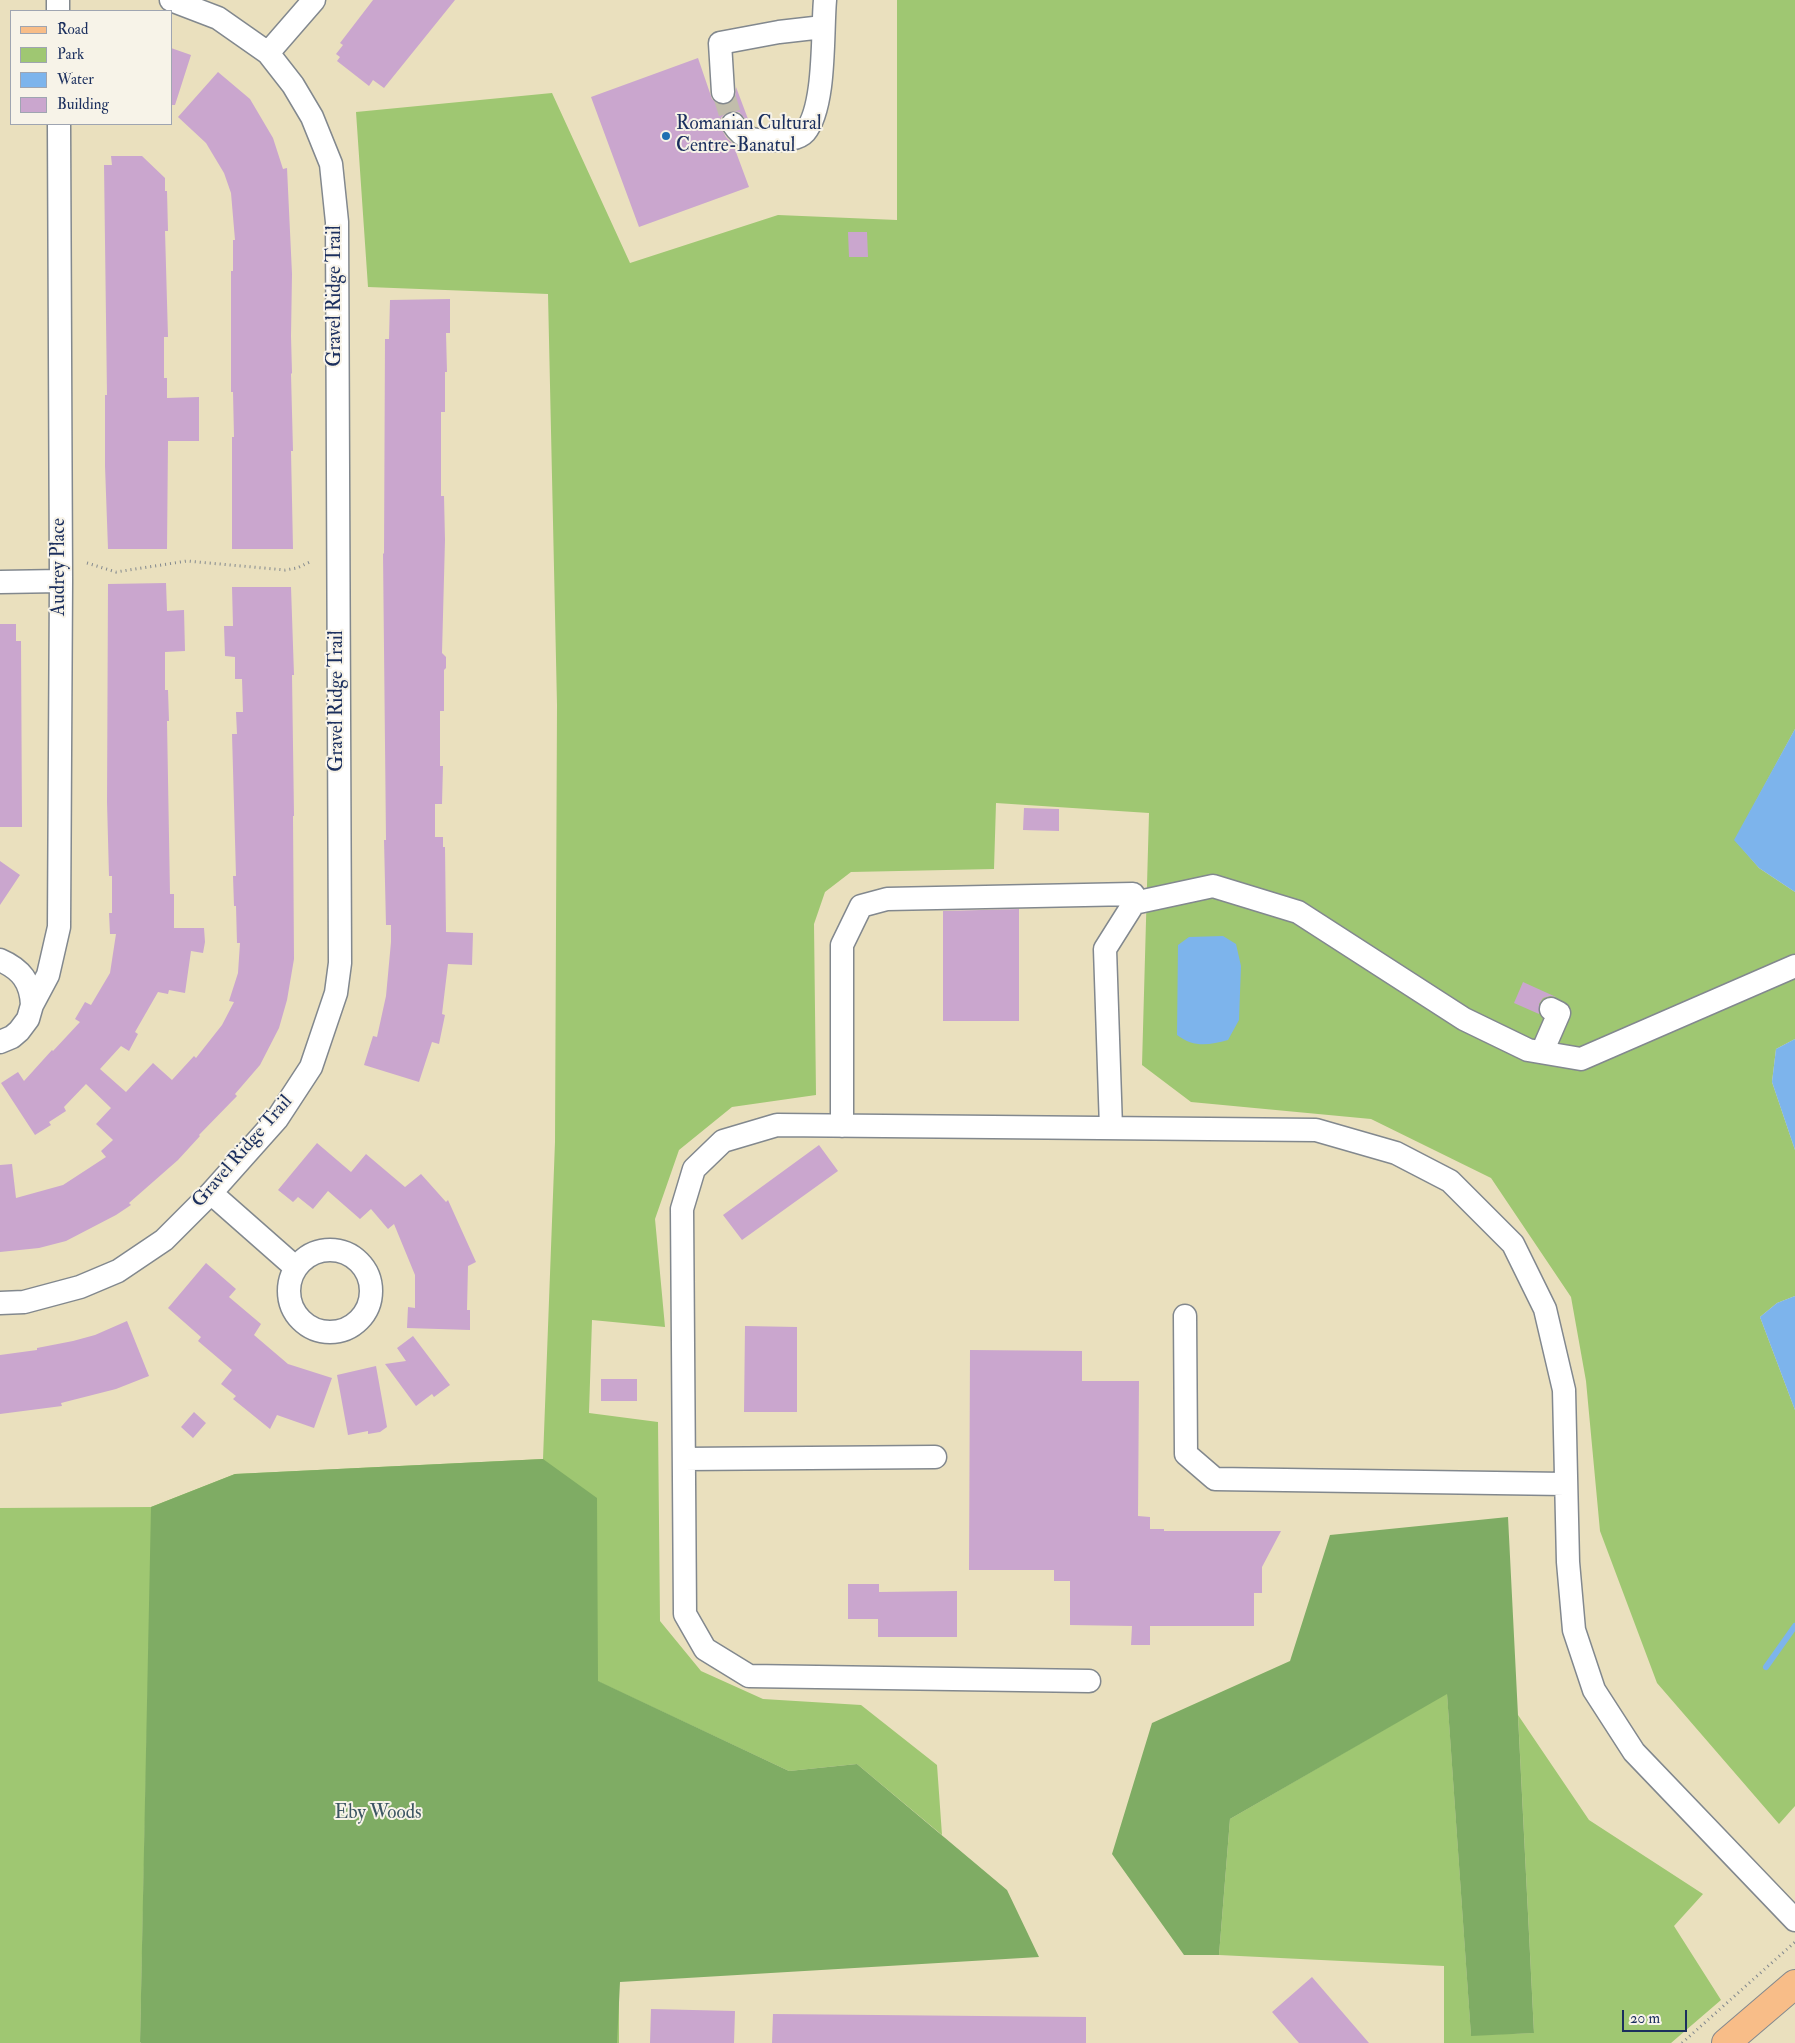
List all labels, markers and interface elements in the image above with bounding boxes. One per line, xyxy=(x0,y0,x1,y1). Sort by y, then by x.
legend xyxy=(10,10,172,125)
text: Road xyxy=(57,20,88,39)
text: Park xyxy=(57,45,84,64)
text: Water xyxy=(57,70,94,89)
text: Building xyxy=(57,95,109,114)
place label: Romanian Cultural Centre-Banatul xyxy=(676,114,822,158)
marker: Romanian Cultural Centre-Banatul xyxy=(660,130,672,142)
street label: Gravel Ridge Trail xyxy=(325,225,347,367)
street label: Audrey Place xyxy=(49,518,71,616)
street label: Gravel Ridge Trail xyxy=(327,630,349,772)
street label: Gravel Ridge Trail xyxy=(188,1091,298,1213)
park label: Eby Woods xyxy=(334,1803,422,1825)
scale bar xyxy=(1625,2000,1690,2032)
text: 20 m xyxy=(1630,2009,1660,2028)

